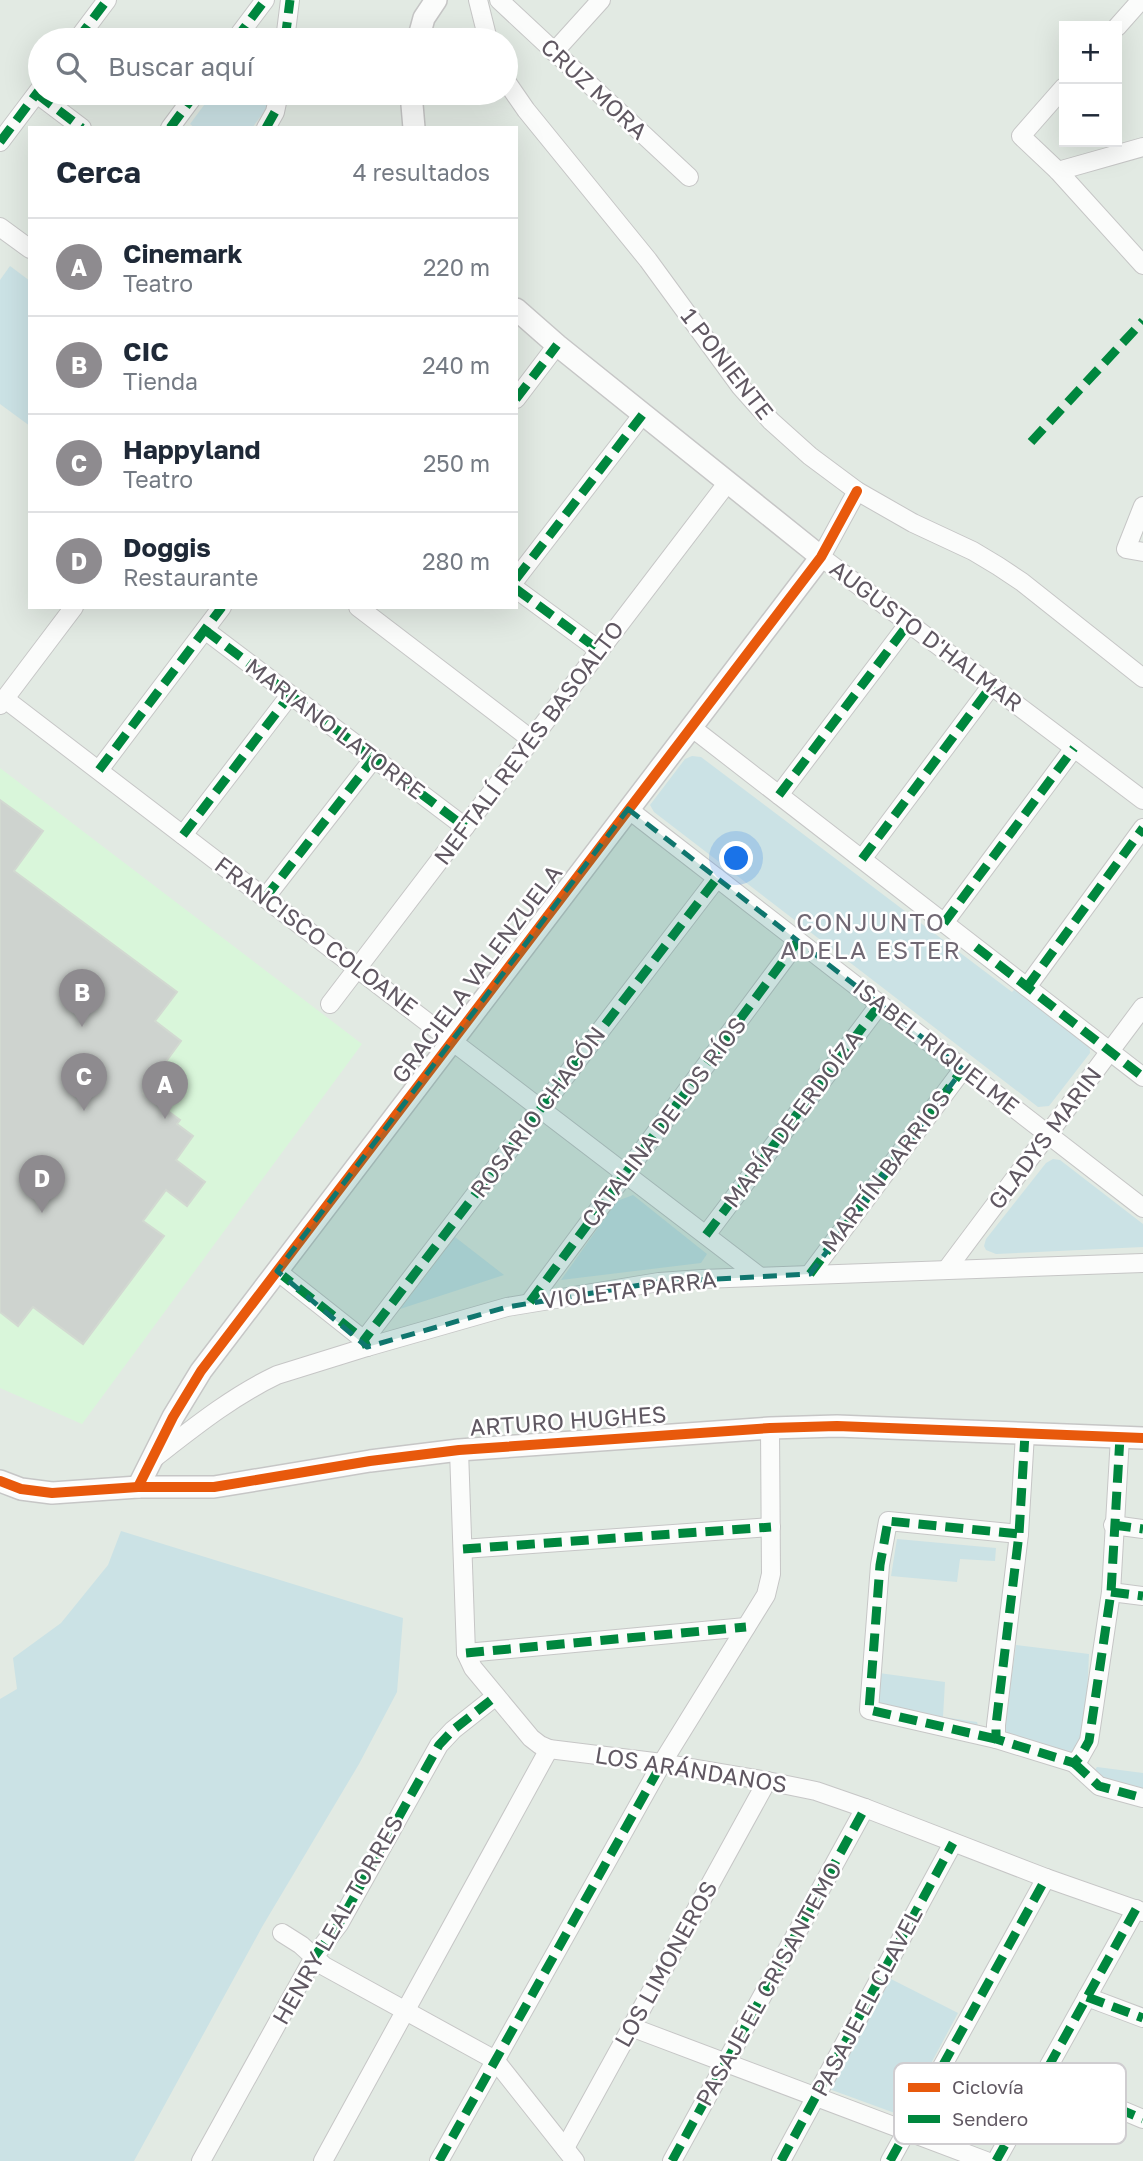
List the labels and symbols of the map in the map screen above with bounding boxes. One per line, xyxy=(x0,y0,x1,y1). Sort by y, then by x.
street label: CRUZ MORA xyxy=(536,32,654,145)
street label: 1 PONIENTE xyxy=(676,302,780,425)
street label: AUGUSTO D'HALMAR xyxy=(825,554,1028,717)
street label: NEFTALÍ REYES BASOALTO xyxy=(427,615,629,870)
street label: MARIANO LATORRE xyxy=(240,652,431,805)
your location xyxy=(719,841,753,875)
street label: FRANCISCO COLOANE xyxy=(210,850,423,1021)
street label: GRACIELA VALENZUELA xyxy=(385,859,567,1088)
district label: CONJUNTO ADELA ESTER xyxy=(780,907,962,964)
pin: B xyxy=(59,969,105,1027)
street label: ISABEL RIQUELME xyxy=(848,973,1025,1120)
street label: CATALINA DE LOS RÍOS xyxy=(575,1011,751,1232)
street label: ROSARIO CHACÓN xyxy=(464,1021,610,1202)
street label: MARÍA DE ERDOÍZA xyxy=(717,1024,868,1212)
pin: C xyxy=(61,1053,107,1111)
pin: A xyxy=(142,1061,188,1119)
street label: GLADYS MARIN xyxy=(982,1061,1107,1214)
street label: MARTÍN BARRIOS xyxy=(815,1084,955,1257)
pin: D xyxy=(19,1155,65,1213)
street label: VIOLETA PARRA xyxy=(540,1264,718,1314)
street label: ARTURO HUGHES xyxy=(469,1399,667,1441)
street label: LOS ARÁNDANOS xyxy=(593,1740,789,1798)
street label: HENRY LEAL TORRES xyxy=(266,1810,408,2029)
street label: PASAJE EL CRISANTEMO xyxy=(689,1856,847,2111)
street label: LOS LIMONEROS xyxy=(608,1876,722,2052)
street label: PASAJE EL CLAVEL xyxy=(805,1903,928,2101)
legend xyxy=(894,2063,1126,2144)
text: Ciclovía xyxy=(952,2075,1024,2098)
text: Sendero xyxy=(952,2107,1028,2130)

